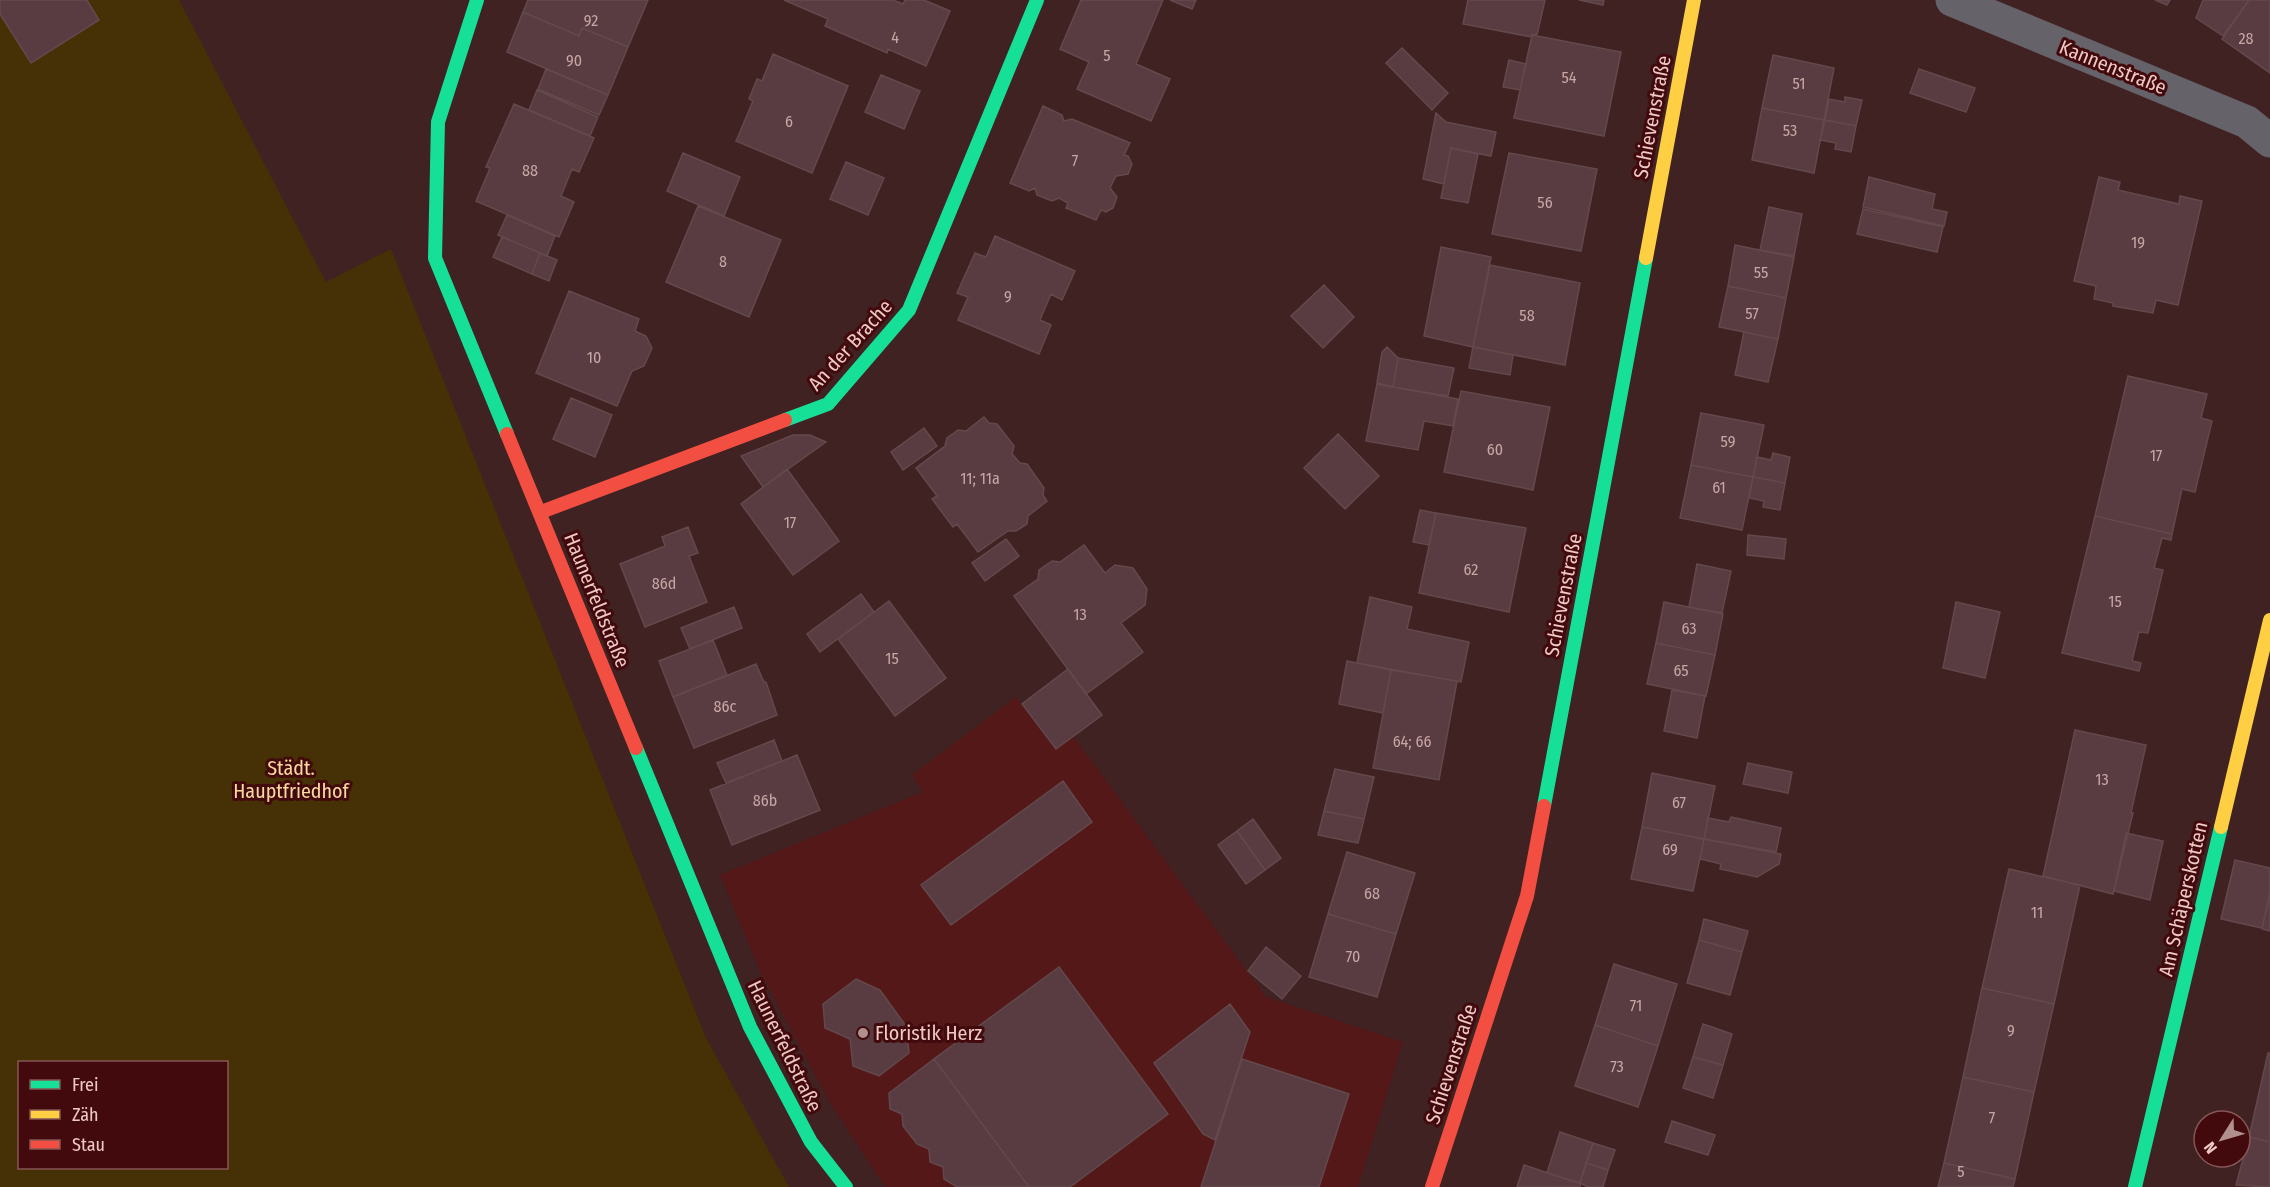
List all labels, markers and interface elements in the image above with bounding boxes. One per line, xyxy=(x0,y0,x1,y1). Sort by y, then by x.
house number: 92 xyxy=(584,11,598,30)
house number: 4 xyxy=(891,28,899,47)
house number: 28 xyxy=(2238,29,2254,48)
street label: Kannenstraße xyxy=(2056,35,2170,99)
house number: 5 xyxy=(1103,46,1111,65)
house number: 90 xyxy=(566,51,582,70)
street label: Schievenstraße xyxy=(1628,53,1676,181)
house number: 54 xyxy=(1561,68,1577,87)
house number: 51 xyxy=(1793,74,1805,93)
house number: 6 xyxy=(785,112,793,131)
house number: 53 xyxy=(1783,121,1797,140)
house number: 7 xyxy=(1072,151,1079,170)
house number: 88 xyxy=(522,161,538,180)
house number: 56 xyxy=(1537,193,1553,212)
house number: 19 xyxy=(2131,233,2145,252)
house number: 8 xyxy=(719,252,727,271)
house number: 55 xyxy=(1754,263,1768,282)
house number: 9 xyxy=(1004,287,1012,306)
street label: An der Brache xyxy=(803,295,897,395)
house number: 57 xyxy=(1745,304,1759,323)
house number: 58 xyxy=(1519,306,1535,325)
house number: 10 xyxy=(587,348,601,367)
house number: 59 xyxy=(1721,432,1736,451)
house number: 60 xyxy=(1487,440,1503,459)
house number: 17 xyxy=(2150,446,2163,465)
house number: 11; 11a xyxy=(960,469,1000,488)
house number: 61 xyxy=(1712,478,1726,497)
house number: 17 xyxy=(784,513,797,532)
street label: Haunerfeldstraße xyxy=(559,529,635,671)
street label: Schievenstraße xyxy=(1539,531,1587,659)
house number: 62 xyxy=(1464,560,1478,579)
house number: 86d xyxy=(652,574,676,593)
house number: 15 xyxy=(2108,592,2122,611)
house number: 13 xyxy=(1073,605,1087,624)
house number: 63 xyxy=(1681,619,1697,638)
house number: 15 xyxy=(885,649,899,668)
house number: 65 xyxy=(1673,661,1689,680)
house number: 86c xyxy=(714,697,737,716)
house number: 64; 66 xyxy=(1393,732,1431,751)
park label: Städt. Hauptfriedhof xyxy=(233,756,351,803)
house number: 13 xyxy=(2095,770,2109,789)
house number: 86b xyxy=(753,791,777,810)
house number: 67 xyxy=(1672,793,1687,812)
street label: Am Schäperskotten xyxy=(2154,819,2212,979)
house number: 69 xyxy=(1662,840,1678,859)
house number: 68 xyxy=(1364,884,1380,903)
house number: 11 xyxy=(2031,903,2043,922)
house number: 70 xyxy=(1346,947,1360,966)
street label: Haunerfeldstraße xyxy=(743,976,827,1116)
house number: 71 xyxy=(1630,996,1642,1015)
street label: Schievenstraße xyxy=(1420,1001,1482,1127)
place label: Floristik Herz xyxy=(875,1021,982,1045)
house number: 9 xyxy=(2007,1021,2015,1040)
marker: Floristik Herz xyxy=(856,1026,870,1040)
house number: 73 xyxy=(1610,1057,1624,1076)
legend xyxy=(18,1061,228,1169)
text: Frei xyxy=(72,1074,98,1096)
text: Zäh xyxy=(72,1104,99,1126)
house number: 7 xyxy=(1989,1108,1996,1127)
north arrow xyxy=(2192,1109,2252,1169)
text: Stau xyxy=(72,1134,105,1156)
text: N xyxy=(2200,1138,2221,1157)
house number: 5 xyxy=(1957,1162,1965,1181)

